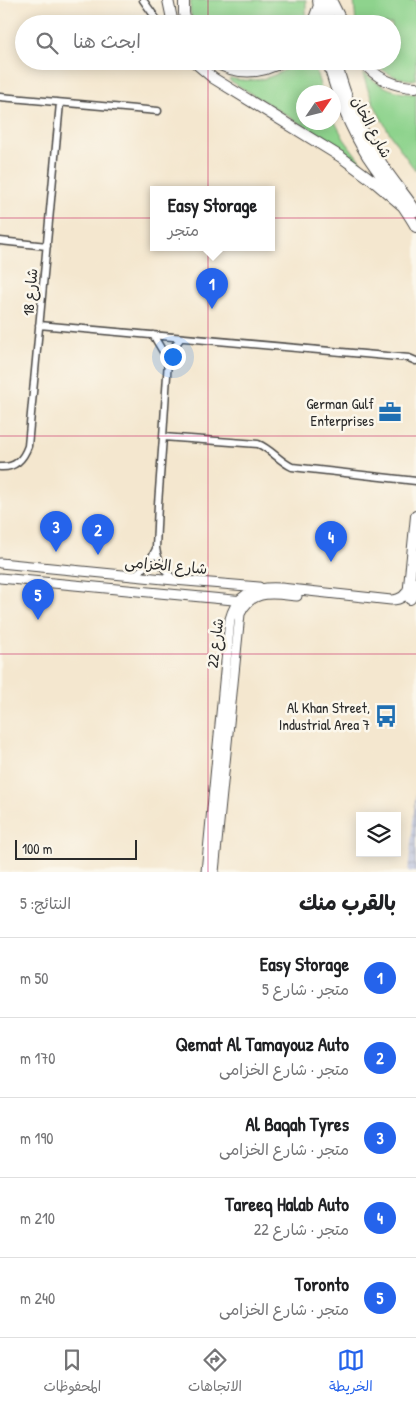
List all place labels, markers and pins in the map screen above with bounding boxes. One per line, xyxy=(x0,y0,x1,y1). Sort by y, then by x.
pin: 1 xyxy=(196,268,228,309)
place label: German Gulf Enterprises xyxy=(306,393,375,431)
office icon: German Gulf Enterprises xyxy=(377,399,403,425)
pin: 3 xyxy=(40,511,72,552)
pin: 2 xyxy=(82,514,114,555)
pin: 4 xyxy=(315,521,347,562)
pin: 5 xyxy=(22,579,54,620)
place label: Al Khan Street, Industrial Area 7 xyxy=(279,697,370,735)
bus stop icon: Al Khan Street, Industrial Area 7 xyxy=(373,703,399,729)

